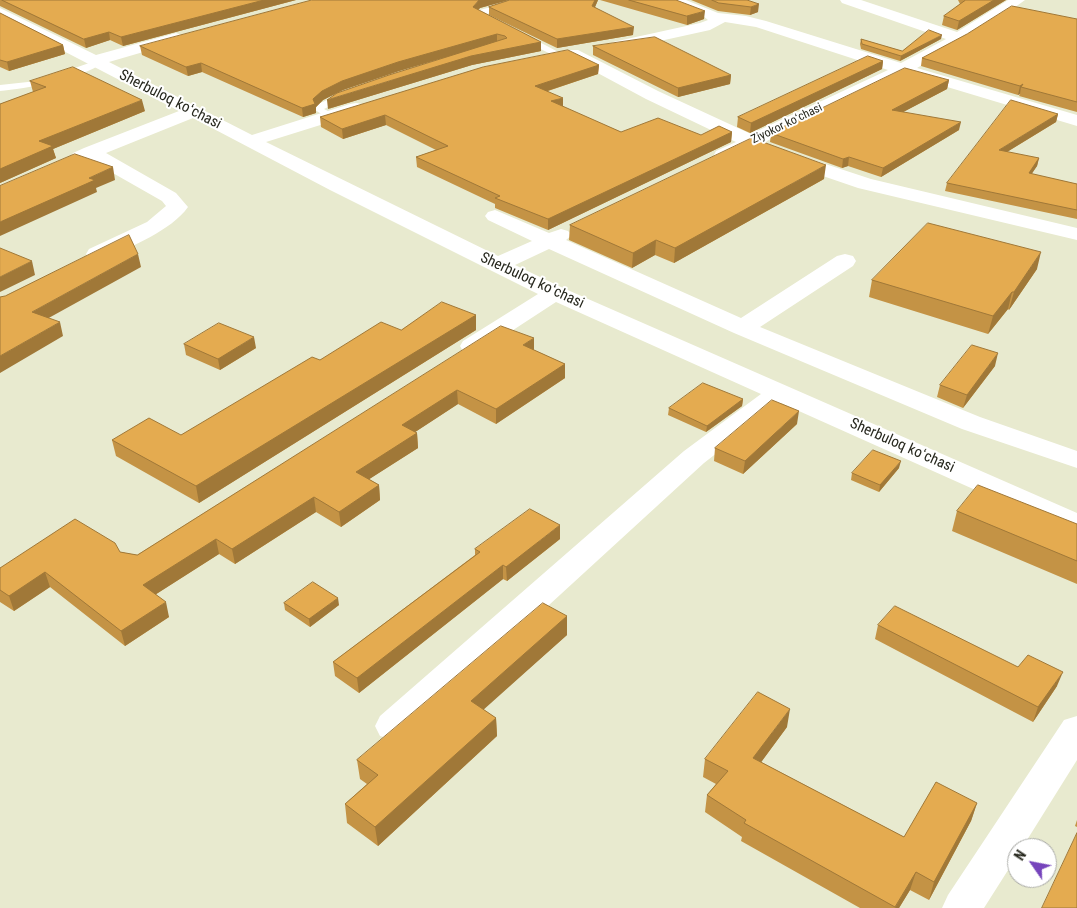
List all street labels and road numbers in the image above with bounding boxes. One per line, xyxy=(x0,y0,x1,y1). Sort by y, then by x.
street label: Sherbuloq koʻchasi xyxy=(116,66,224,134)
street label: Ziyokor koʻchasi xyxy=(749,101,825,147)
street label: Sherbuloq koʻchasi xyxy=(477,249,587,313)
street label: Sherbuloq koʻchasi xyxy=(847,415,957,477)

